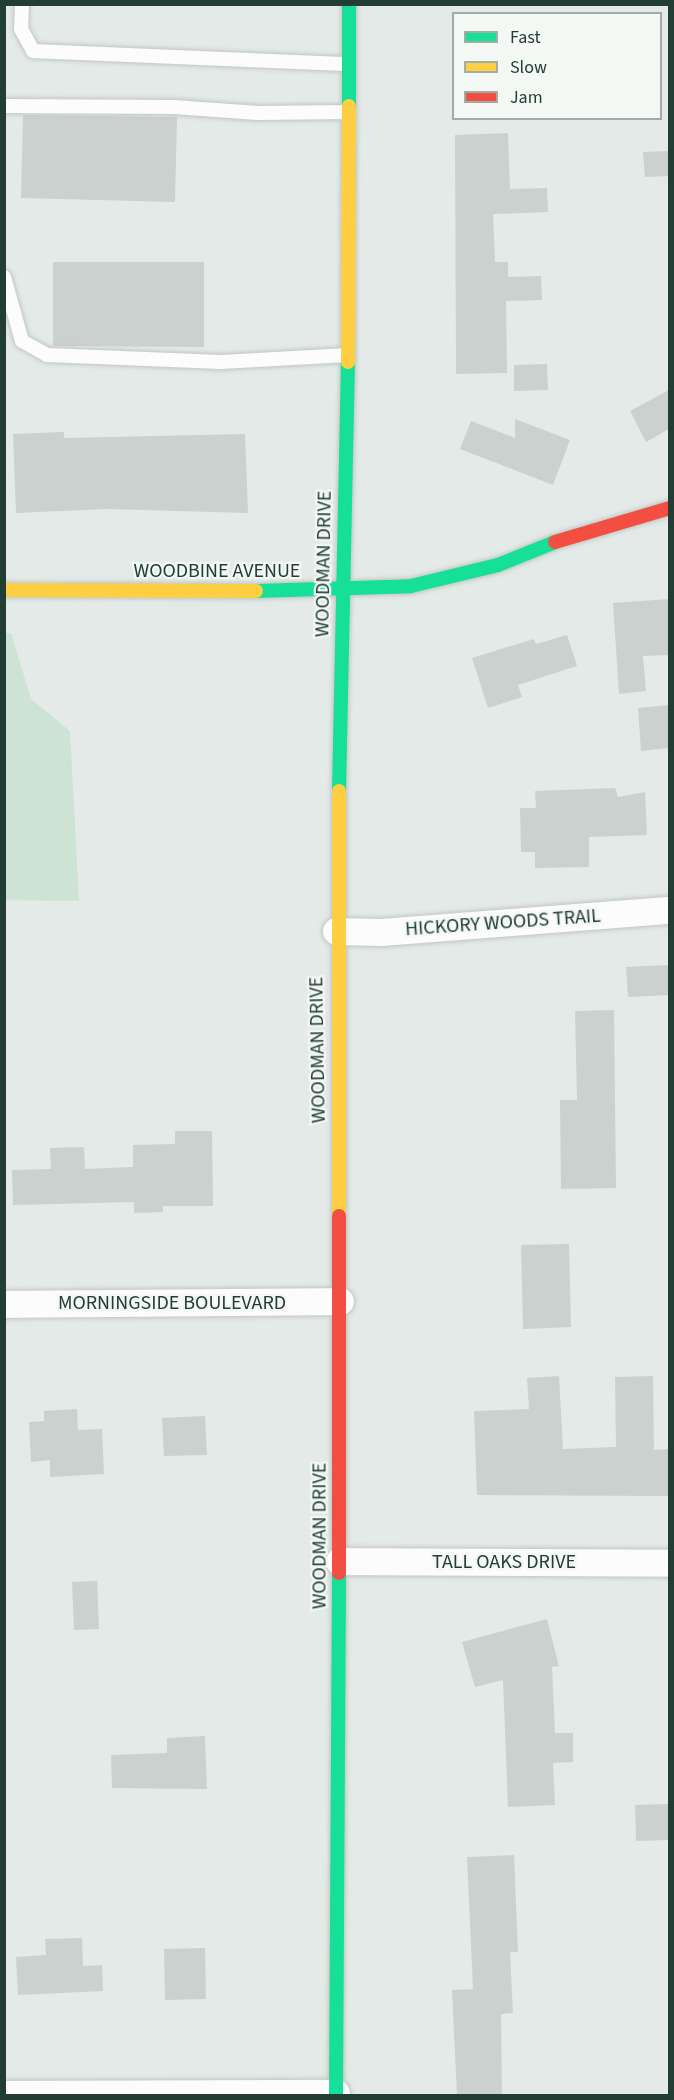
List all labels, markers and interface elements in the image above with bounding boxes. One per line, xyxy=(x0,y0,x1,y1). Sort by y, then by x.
legend xyxy=(452,12,662,120)
text: Fast xyxy=(510,25,541,50)
text: Slow xyxy=(510,55,547,80)
text: Jam xyxy=(510,85,543,110)
street label: WOODMAN DRIVE xyxy=(311,491,337,637)
street label: WOODBINE AVENUE xyxy=(134,559,300,583)
street label: HICKORY WOODS TRAIL xyxy=(404,904,602,942)
street label: WOODMAN DRIVE xyxy=(305,977,331,1123)
street label: MORNINGSIDE BOULEVARD xyxy=(58,1291,286,1315)
street label: WOODMAN DRIVE xyxy=(308,1463,332,1609)
street label: TALL OAKS DRIVE xyxy=(432,1550,576,1574)

